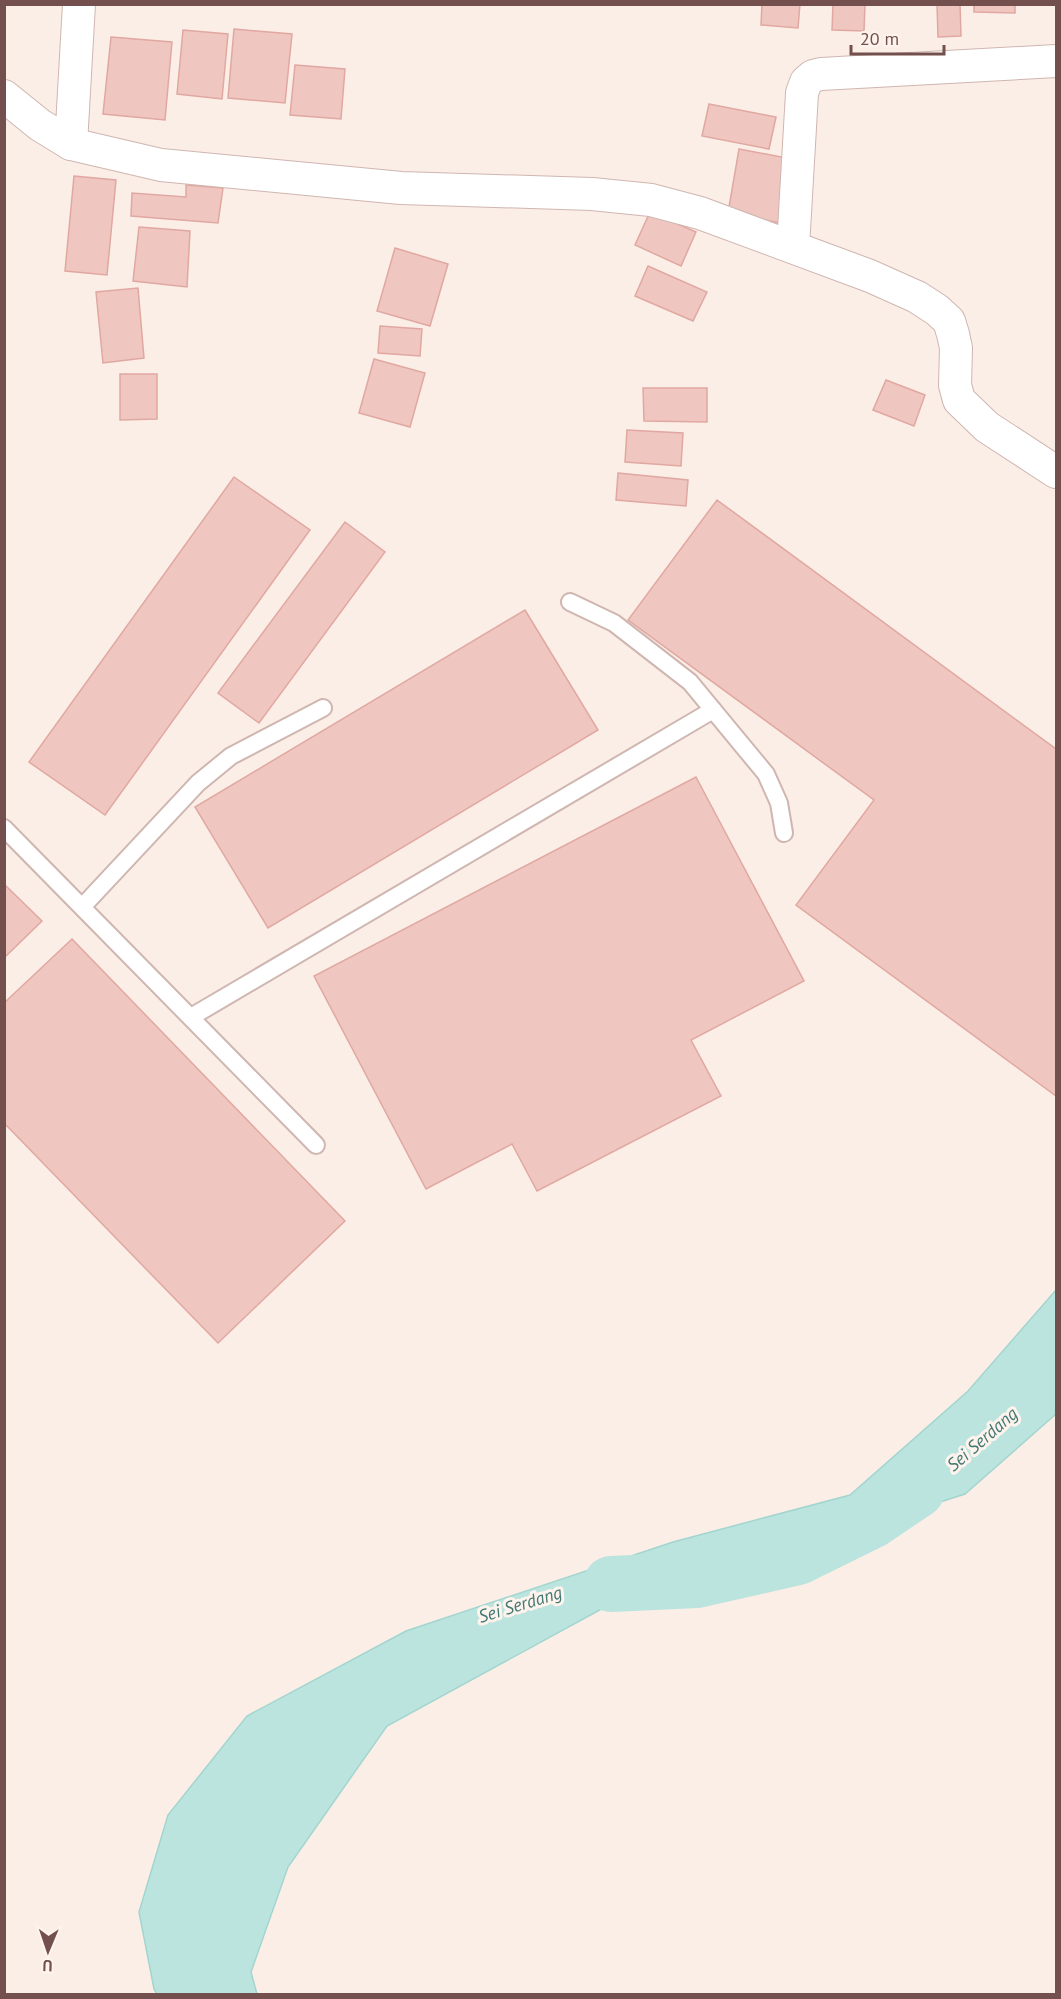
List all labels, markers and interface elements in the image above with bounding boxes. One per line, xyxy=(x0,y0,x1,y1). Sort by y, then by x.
scale bar xyxy=(851,18,944,56)
text: 20 m xyxy=(860,27,899,50)
water label: Sei Serdang xyxy=(942,1402,1022,1476)
water label: Sei Serdang xyxy=(475,1580,565,1628)
north arrow xyxy=(18,1921,78,1981)
text: U xyxy=(42,1956,53,1976)

